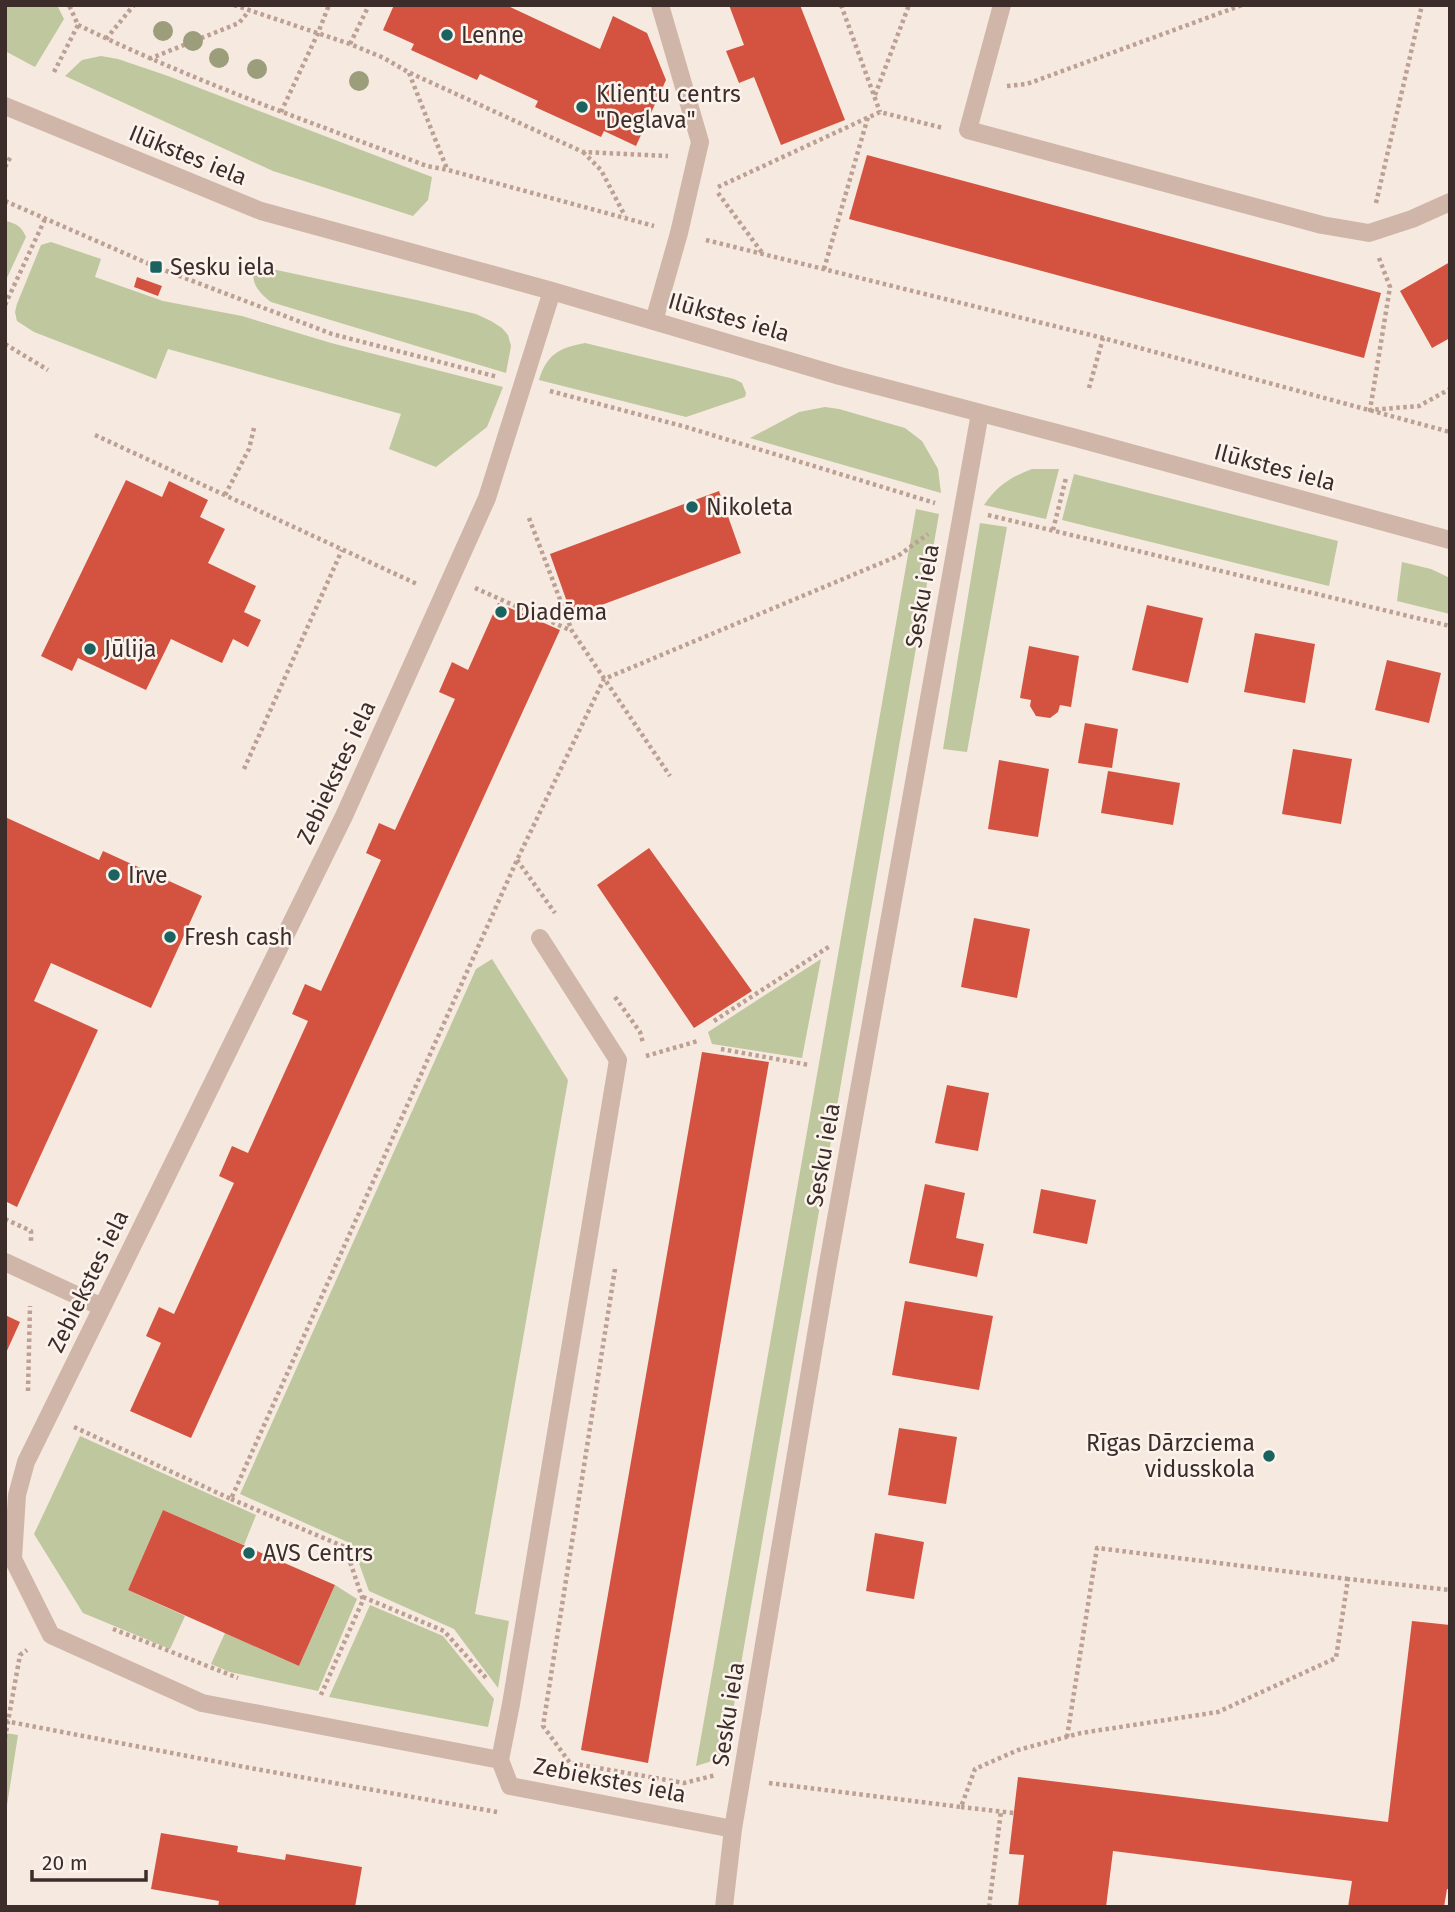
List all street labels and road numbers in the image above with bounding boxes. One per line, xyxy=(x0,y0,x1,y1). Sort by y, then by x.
street label: Ilūkstes iela xyxy=(125,119,251,191)
street label: Ilūkstes iela xyxy=(665,286,793,348)
street label: Ilūkstes iela xyxy=(1211,437,1339,497)
street label: Sesku iela xyxy=(899,542,945,650)
street label: Zebiekstes iela xyxy=(291,696,381,848)
street label: Sesku iela xyxy=(800,1101,846,1209)
street label: Zebiekstes iela xyxy=(42,1205,134,1357)
street label: Sesku iela xyxy=(706,1660,750,1768)
street label: Zebiekstes iela xyxy=(531,1752,689,1808)

